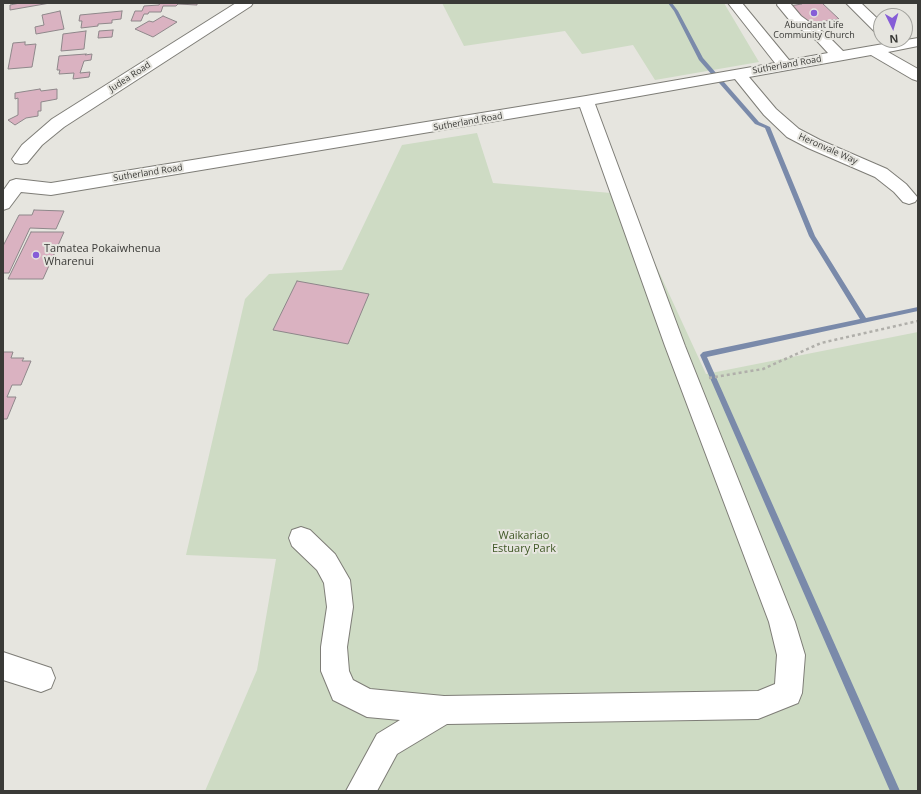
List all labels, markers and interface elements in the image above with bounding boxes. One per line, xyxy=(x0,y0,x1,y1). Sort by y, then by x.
marker: Abundant Life Community Church xyxy=(809,8,819,18)
north arrow xyxy=(873,8,913,48)
place label: Abundant Life Community Church xyxy=(773,20,855,41)
text: N xyxy=(889,32,899,47)
street label: Sutherland Road xyxy=(752,54,822,76)
street label: Judea Road xyxy=(107,60,153,94)
street label: Sutherland Road xyxy=(433,111,503,133)
street label: Heronvale Way xyxy=(797,131,859,167)
street label: Sutherland Road xyxy=(113,162,183,184)
place label: Tamatea Pokaiwhenua Wharenui xyxy=(44,242,160,268)
marker: Tamatea Pokaiwhenua Wharenui xyxy=(31,250,41,260)
park label: Waikariao Estuary Park xyxy=(492,529,556,555)

